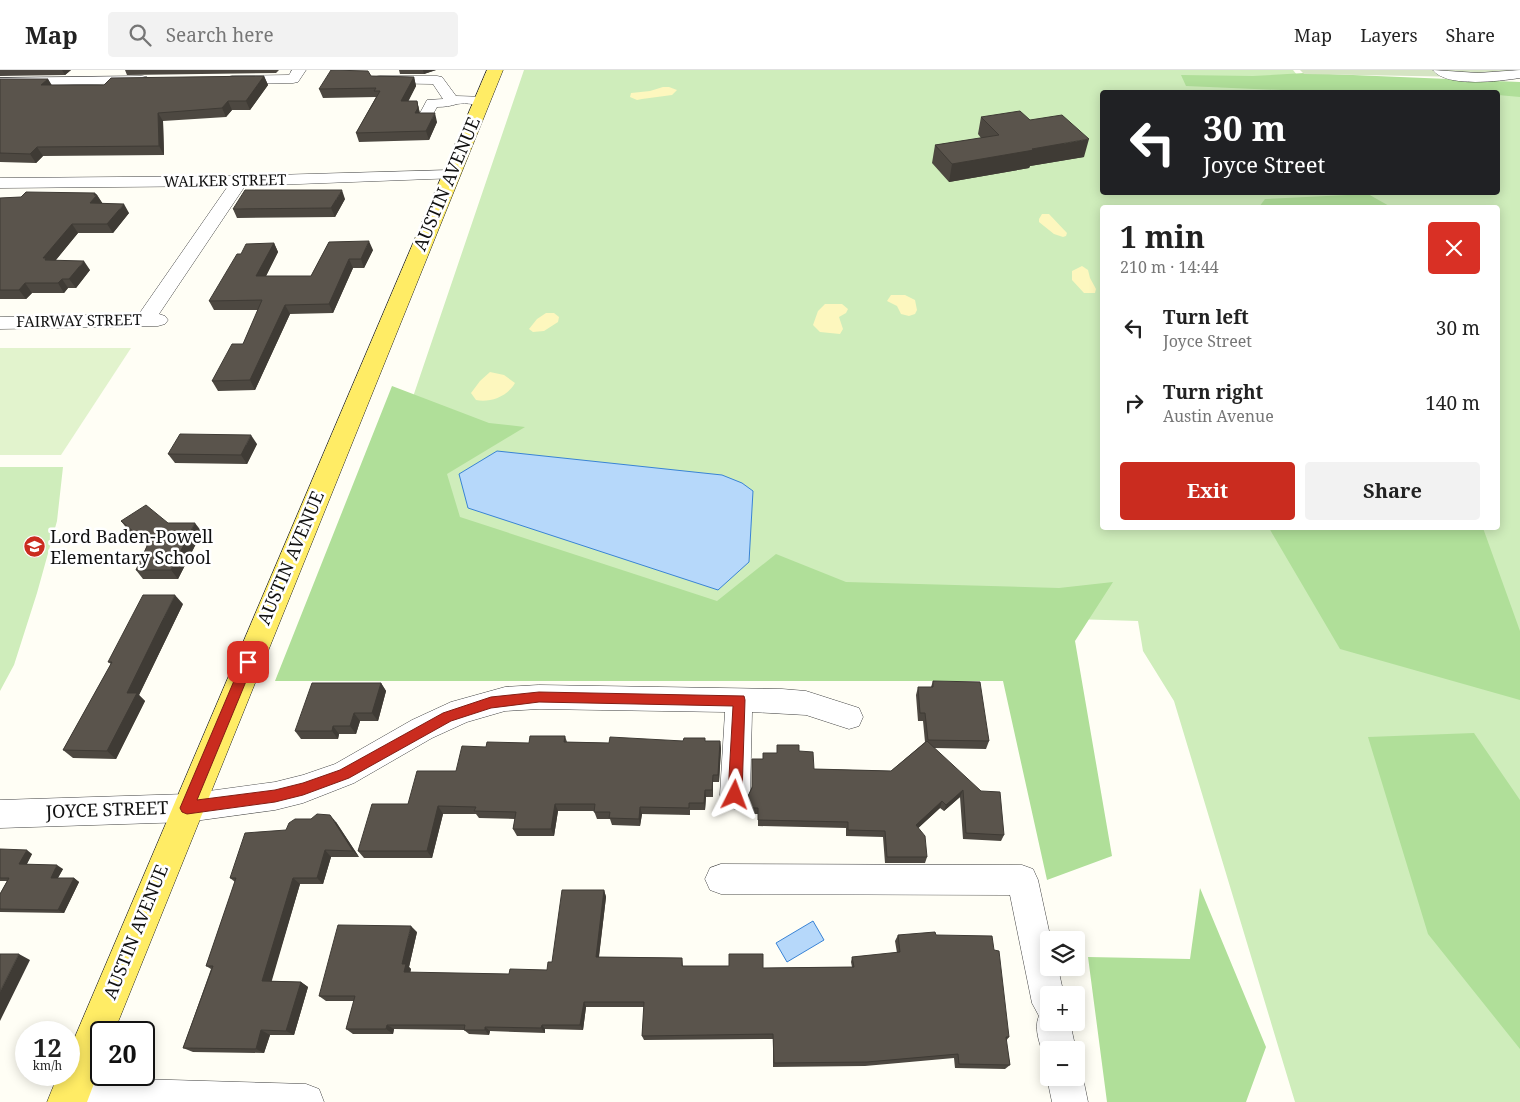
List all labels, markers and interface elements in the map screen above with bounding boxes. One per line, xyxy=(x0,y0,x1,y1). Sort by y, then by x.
search box xyxy=(108,12,458,57)
text: Map xyxy=(25,18,78,51)
icon: search xyxy=(126,21,154,49)
text: Search here xyxy=(166,22,274,48)
text: Map xyxy=(1294,23,1332,47)
text: Layers xyxy=(1360,23,1418,47)
text: Share xyxy=(1446,23,1495,47)
text: 30 m xyxy=(1203,104,1286,151)
icon: left xyxy=(1120,110,1185,175)
street label: AUSTIN AVENUE xyxy=(407,113,485,254)
text: Joyce Street xyxy=(1203,149,1325,179)
street label: WALKER STREET xyxy=(163,169,287,191)
text: 1 min xyxy=(1120,216,1205,257)
button: close xyxy=(1428,222,1480,274)
text: 210 m · 14:44 xyxy=(1120,256,1219,278)
text: Turn left xyxy=(1163,304,1249,330)
street label: FAIRWAY STREET xyxy=(16,309,142,331)
icon: left xyxy=(1120,314,1148,342)
text: 30 m xyxy=(1436,315,1480,341)
text: Joyce Street xyxy=(1163,330,1252,352)
text: Turn right xyxy=(1163,379,1263,405)
icon: right xyxy=(1120,389,1148,417)
text: 140 m xyxy=(1425,390,1480,416)
text: Austin Avenue xyxy=(1163,405,1274,427)
button: Exit xyxy=(1120,462,1295,520)
button: Share xyxy=(1305,462,1480,520)
street label: AUSTIN AVENUE xyxy=(251,487,329,628)
place label: Lord Baden-Powell Elementary School xyxy=(50,524,214,569)
school or university icon: Lord Baden-Powell Elementary School xyxy=(22,535,46,559)
pin xyxy=(227,641,269,683)
icon: arrive xyxy=(234,648,262,676)
position arrow xyxy=(708,768,760,820)
street label: JOYCE STREET xyxy=(44,795,169,823)
street label: AUSTIN AVENUE xyxy=(97,861,173,1003)
map controls xyxy=(1040,931,1085,1086)
button: layers xyxy=(1040,931,1085,976)
button: + xyxy=(1040,986,1085,1031)
speed limit sign: 20 xyxy=(90,1021,155,1086)
text: 12 xyxy=(33,1030,62,1064)
button: − xyxy=(1040,1041,1085,1086)
text: km/h xyxy=(33,1057,62,1074)

